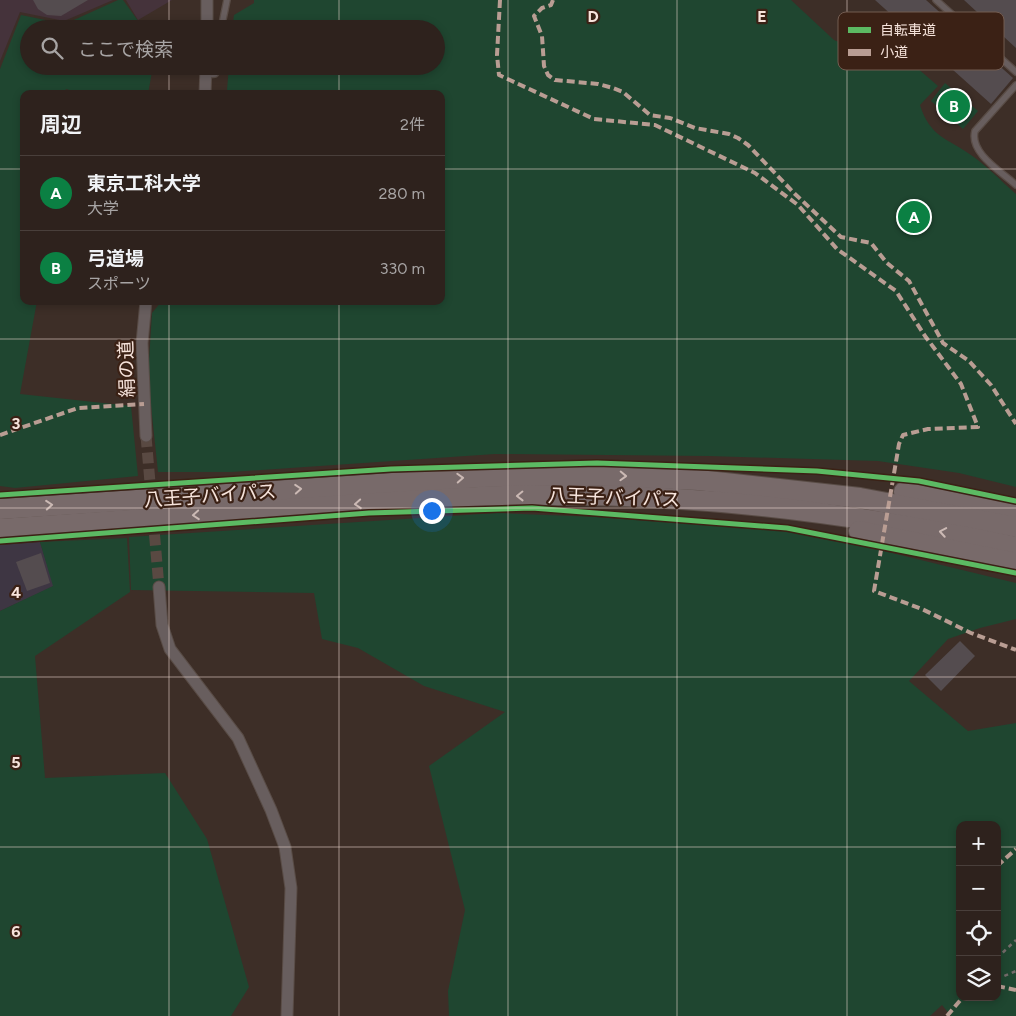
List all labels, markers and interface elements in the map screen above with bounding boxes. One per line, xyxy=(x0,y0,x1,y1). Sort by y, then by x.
text: D xyxy=(587,7,599,26)
text: E xyxy=(757,7,767,26)
legend xyxy=(838,12,1004,70)
search box xyxy=(20,20,445,75)
text: 自転車道 xyxy=(880,22,936,39)
icon: search xyxy=(38,34,66,62)
text: ここで検索 xyxy=(78,38,173,61)
text: 小道 xyxy=(880,44,908,61)
pin: B xyxy=(938,87,970,125)
text: 周辺 xyxy=(40,112,82,137)
text: 2件 xyxy=(400,115,425,134)
text: 東京工科大学 xyxy=(87,172,201,195)
text: A xyxy=(50,184,62,203)
text: 280 m xyxy=(378,184,425,203)
pin: A xyxy=(898,198,930,236)
text: 大学 xyxy=(87,199,119,218)
text: 弓道場 xyxy=(87,247,144,270)
text: B xyxy=(51,259,61,278)
text: 330 m xyxy=(380,259,425,278)
text: スポーツ xyxy=(87,274,151,293)
street label: 絹の道 xyxy=(114,340,139,398)
text: 3 xyxy=(12,414,21,433)
one-way arrow xyxy=(619,471,627,482)
one-way arrow xyxy=(457,473,465,484)
street label: 八王子バイパス xyxy=(143,479,277,512)
one-way arrow xyxy=(294,483,302,494)
street label: 八王子バイパス xyxy=(547,484,681,511)
one-way arrow xyxy=(516,490,524,501)
your location xyxy=(419,498,445,524)
one-way arrow xyxy=(353,499,361,510)
one-way arrow xyxy=(45,500,53,511)
one-way arrow xyxy=(191,510,199,521)
one-way arrow xyxy=(938,527,947,537)
text: 4 xyxy=(11,583,21,602)
text: 5 xyxy=(11,753,21,772)
map controls xyxy=(956,821,1001,1001)
button: + xyxy=(956,821,1001,866)
button: − xyxy=(956,866,1001,911)
button: locate xyxy=(956,911,1001,956)
text: 6 xyxy=(11,922,21,941)
button: layers xyxy=(956,956,1001,1001)

